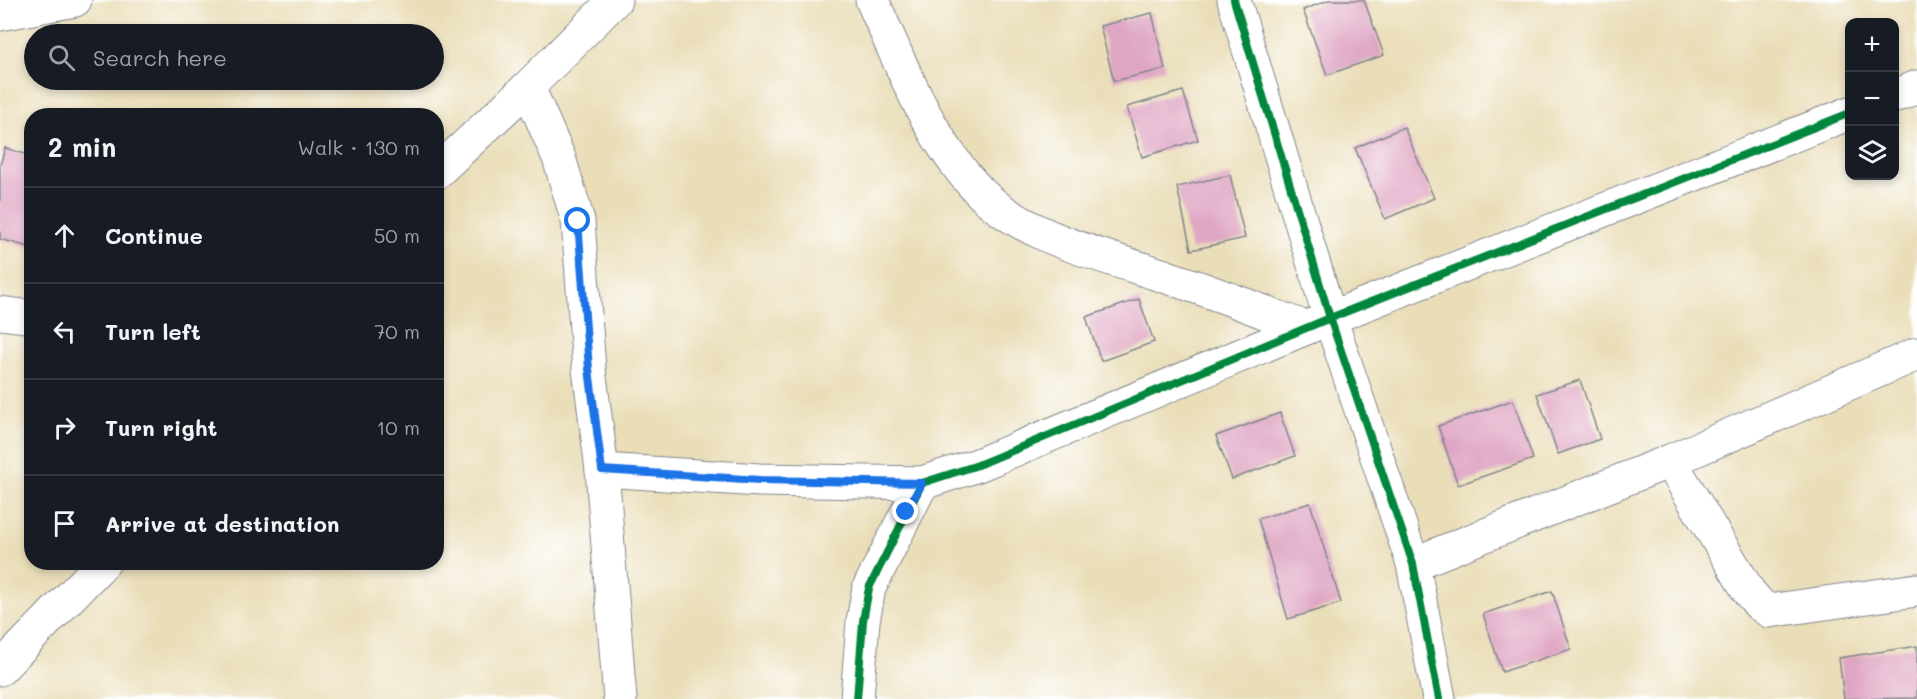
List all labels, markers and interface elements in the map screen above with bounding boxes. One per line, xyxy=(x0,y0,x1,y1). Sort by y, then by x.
map controls xyxy=(1845,18,1899,180)
button: + xyxy=(1845,18,1899,72)
search box xyxy=(24,24,444,90)
icon: search xyxy=(45,41,78,74)
text: Search here xyxy=(93,43,227,72)
button: − xyxy=(1845,72,1899,126)
button: layers xyxy=(1845,126,1899,180)
text: 2 min xyxy=(48,130,116,164)
text: Walk · 130 m xyxy=(297,134,420,160)
route start xyxy=(564,207,590,233)
icon: ahead xyxy=(48,219,81,252)
text: Continue xyxy=(105,221,203,250)
text: 50 m xyxy=(374,222,420,248)
icon: left xyxy=(48,315,81,348)
text: Turn left xyxy=(105,317,201,346)
text: 70 m xyxy=(374,318,420,344)
icon: right xyxy=(48,411,81,444)
text: Turn right xyxy=(105,413,217,442)
text: 10 m xyxy=(376,414,420,440)
route end xyxy=(892,498,918,524)
icon: arrive xyxy=(48,507,81,540)
text: Arrive at destination xyxy=(105,509,340,538)

